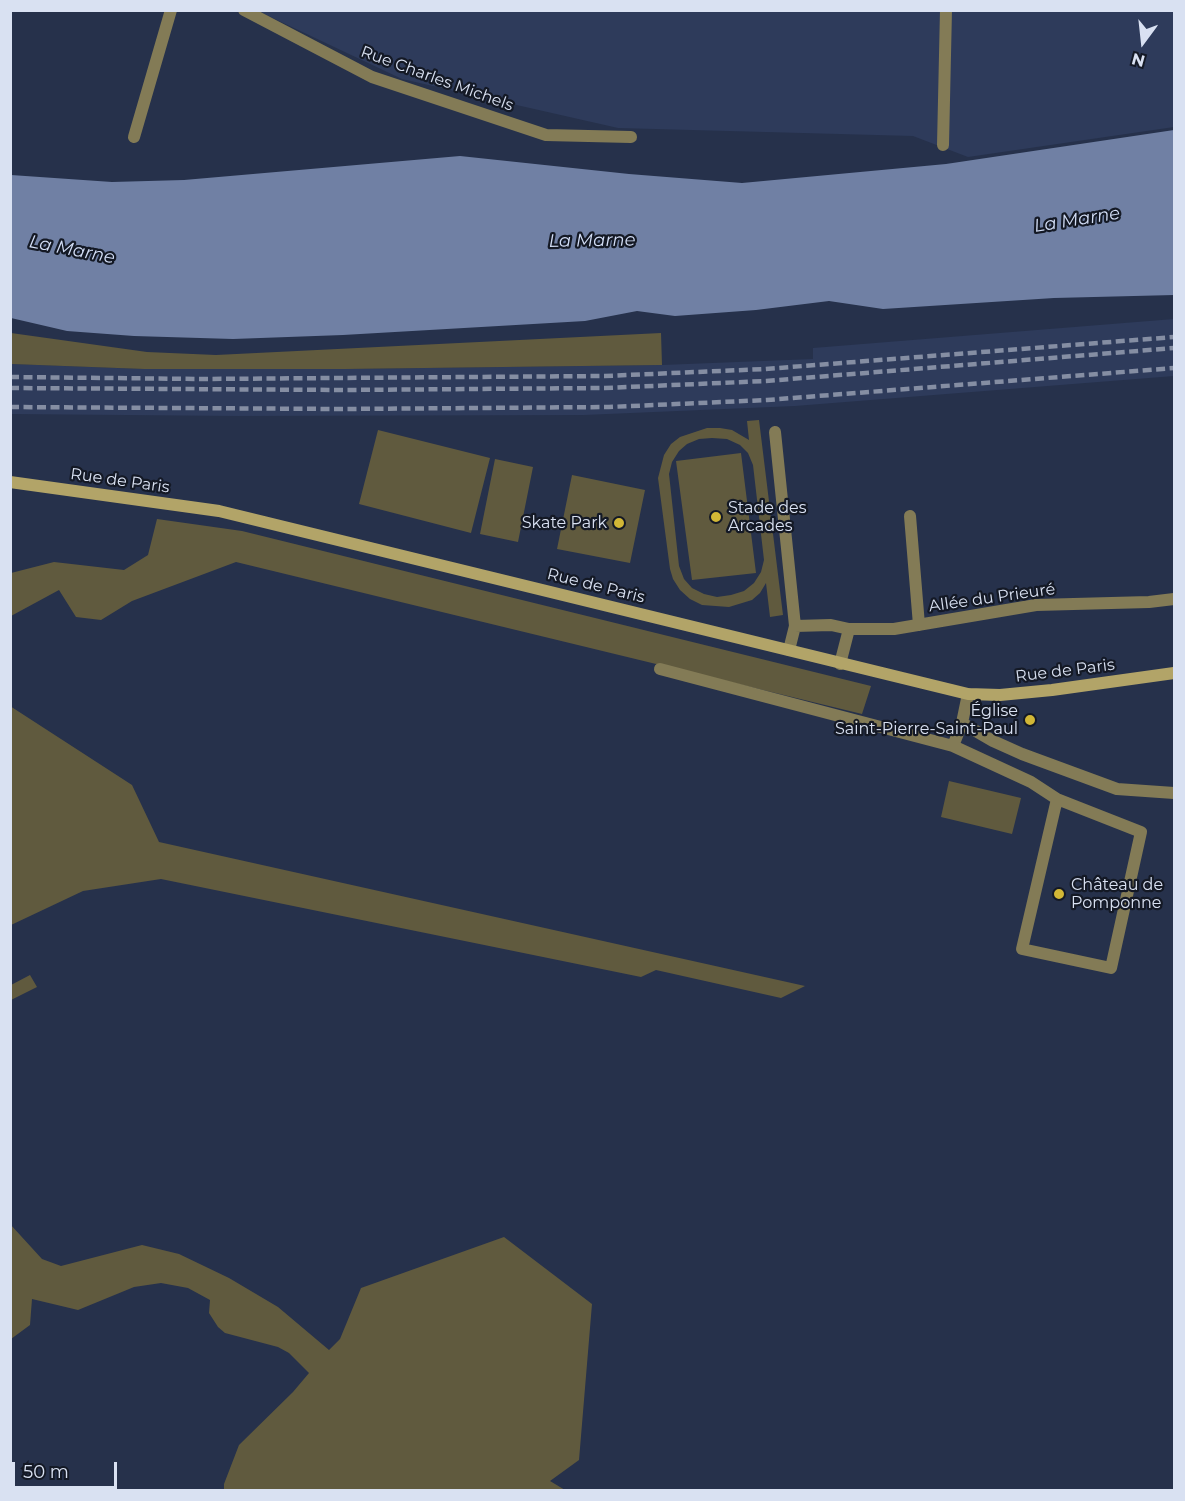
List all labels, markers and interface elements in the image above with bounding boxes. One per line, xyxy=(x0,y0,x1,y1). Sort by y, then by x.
north arrow xyxy=(1113,12,1173,72)
street label: Rue Charles Michels xyxy=(358,42,516,116)
text: N xyxy=(1130,49,1147,71)
water label: La Marne xyxy=(1032,203,1122,237)
water label: La Marne xyxy=(548,229,636,253)
water label: La Marne xyxy=(27,231,117,269)
street label: Rue de Paris xyxy=(69,465,171,497)
place label: Stade des Arcades xyxy=(728,498,806,536)
marker: Stade des Arcades xyxy=(709,510,723,524)
place label: Skate Park xyxy=(522,513,607,533)
marker: Skate Park xyxy=(612,516,626,530)
street label: Rue de Paris xyxy=(545,565,647,607)
street label: Allée du Prieuré xyxy=(928,580,1056,616)
street label: Rue de Paris xyxy=(1014,655,1116,687)
place label: Église Saint-Pierre-Saint-Paul xyxy=(835,701,1018,739)
marker: Église Saint-Pierre-Saint-Paul xyxy=(1023,713,1037,727)
place label: Château de Pomponne xyxy=(1071,875,1163,913)
marker: Château de Pomponne xyxy=(1052,887,1066,901)
scale bar xyxy=(15,1450,120,1488)
text: 50 m xyxy=(23,1461,69,1483)

